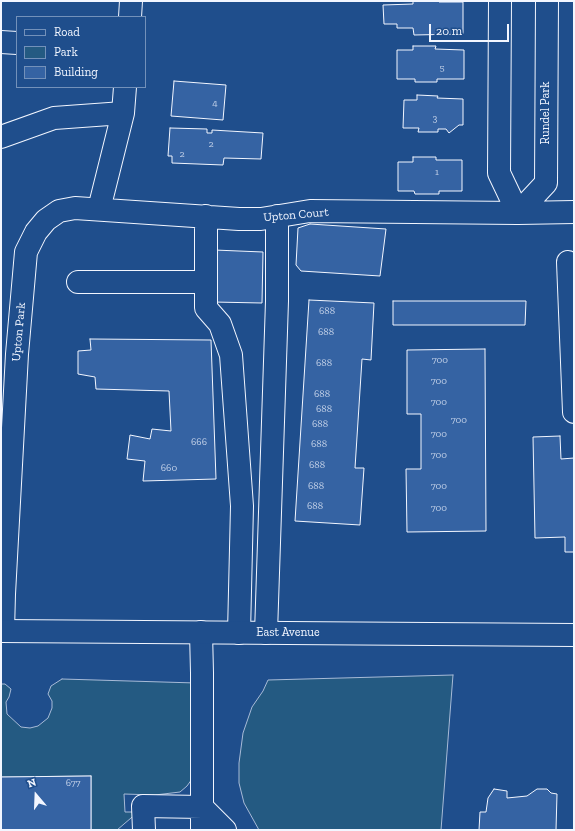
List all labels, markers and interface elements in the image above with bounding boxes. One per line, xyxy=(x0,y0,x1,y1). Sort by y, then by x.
legend xyxy=(16,16,146,88)
scale bar xyxy=(431,16,511,42)
text: 20 m xyxy=(436,24,462,38)
text: Road xyxy=(54,25,80,39)
text: Park xyxy=(54,45,78,59)
house number: 5 xyxy=(439,62,445,74)
text: Building xyxy=(54,65,98,79)
street label: Rundel Park xyxy=(539,82,553,144)
house number: 4 xyxy=(212,97,218,109)
house number: 3 xyxy=(433,112,437,124)
house number: 2 xyxy=(208,138,214,150)
house number: 2 xyxy=(179,148,185,160)
house number: 1 xyxy=(435,166,439,178)
street label: Upton Court xyxy=(263,205,329,225)
street label: Upton Park xyxy=(9,302,29,362)
house number: 688 xyxy=(319,305,335,317)
house number: 688 xyxy=(318,326,334,338)
house number: 700 xyxy=(432,354,448,366)
house number: 688 xyxy=(316,357,332,369)
house number: 700 xyxy=(431,375,447,387)
house number: 688 xyxy=(314,388,330,400)
house number: 700 xyxy=(431,396,447,408)
house number: 688 xyxy=(316,403,332,415)
house number: 700 xyxy=(451,414,467,426)
house number: 688 xyxy=(312,418,328,430)
house number: 700 xyxy=(431,428,447,440)
house number: 666 xyxy=(191,436,207,448)
house number: 688 xyxy=(311,438,327,450)
house number: 700 xyxy=(431,449,447,461)
house number: 688 xyxy=(309,459,325,471)
house number: 660 xyxy=(161,462,177,474)
house number: 688 xyxy=(308,480,324,492)
house number: 700 xyxy=(431,480,447,492)
house number: 688 xyxy=(307,500,323,512)
house number: 700 xyxy=(431,502,447,514)
street label: East Avenue xyxy=(256,626,320,640)
north arrow xyxy=(16,775,56,815)
text: N xyxy=(26,776,38,791)
house number: 677 xyxy=(66,777,80,789)

